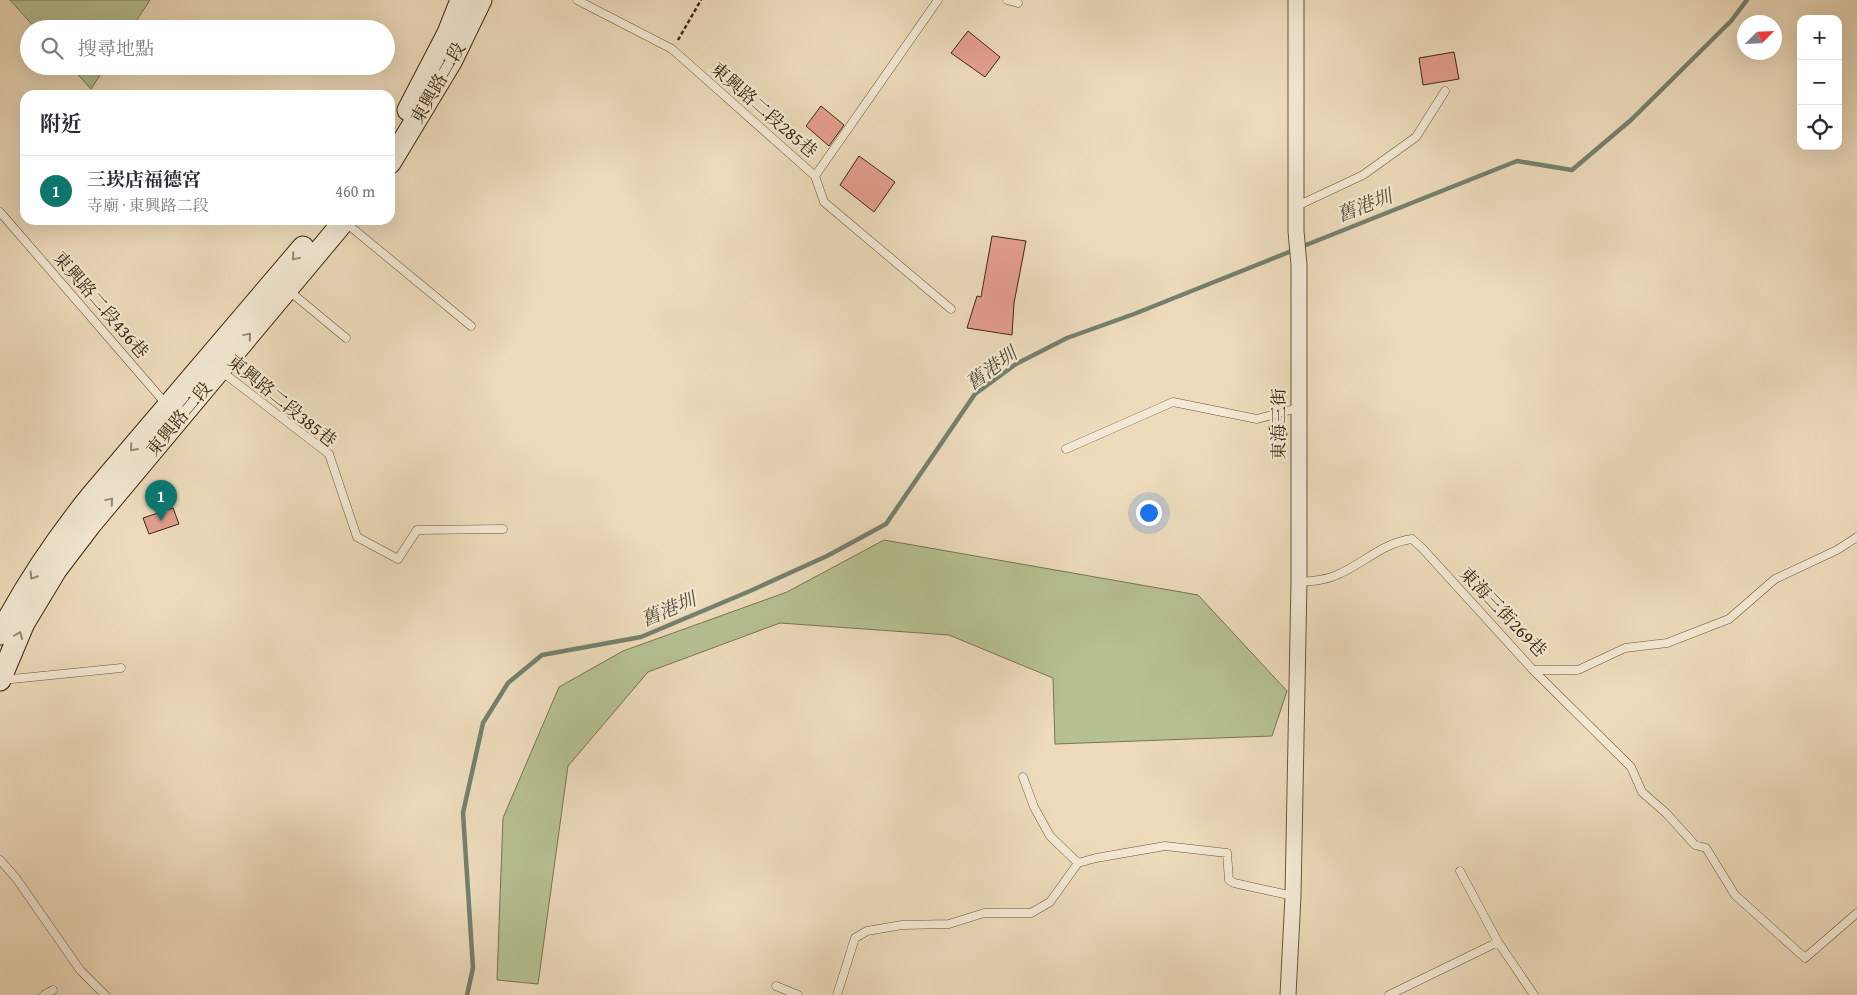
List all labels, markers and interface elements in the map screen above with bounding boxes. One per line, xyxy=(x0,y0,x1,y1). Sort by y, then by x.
north arrow xyxy=(1737,15,1782,60)
map controls xyxy=(1797,15,1842,150)
button: + xyxy=(1797,15,1842,60)
search box xyxy=(20,20,395,75)
icon: search xyxy=(38,34,66,62)
text: 搜尋地點 xyxy=(78,34,154,62)
street label: 東興路二段 xyxy=(403,37,472,128)
street label: 東興路二段285巷 xyxy=(705,55,824,164)
button: − xyxy=(1797,60,1842,105)
button: locate xyxy=(1797,105,1842,150)
text: 附近 xyxy=(40,108,82,139)
text: 三崁店福德宮 xyxy=(87,165,201,193)
text: 1 xyxy=(52,179,60,203)
text: 460 m xyxy=(335,179,375,203)
water label: 舊港圳 xyxy=(1332,181,1398,228)
text: 寺廟 · 東興路二段 xyxy=(87,193,209,217)
street label: 東興路二段436巷 xyxy=(47,245,156,364)
one-way arrow xyxy=(291,252,300,261)
one-way arrow xyxy=(242,333,251,342)
water label: 舊港圳 xyxy=(960,338,1025,396)
street label: 東興路二段385巷 xyxy=(222,348,343,453)
street label: 東興路二段 xyxy=(139,376,218,462)
street label: 東海三街 xyxy=(1265,388,1292,460)
one-way arrow xyxy=(130,442,139,451)
pin: 1 xyxy=(145,480,177,521)
one-way arrow xyxy=(104,498,113,507)
your location xyxy=(1136,500,1162,526)
street label: 東海三街269巷 xyxy=(1453,561,1553,663)
one-way arrow xyxy=(29,570,39,579)
water label: 舊港圳 xyxy=(636,584,702,633)
one-way arrow xyxy=(12,631,23,640)

